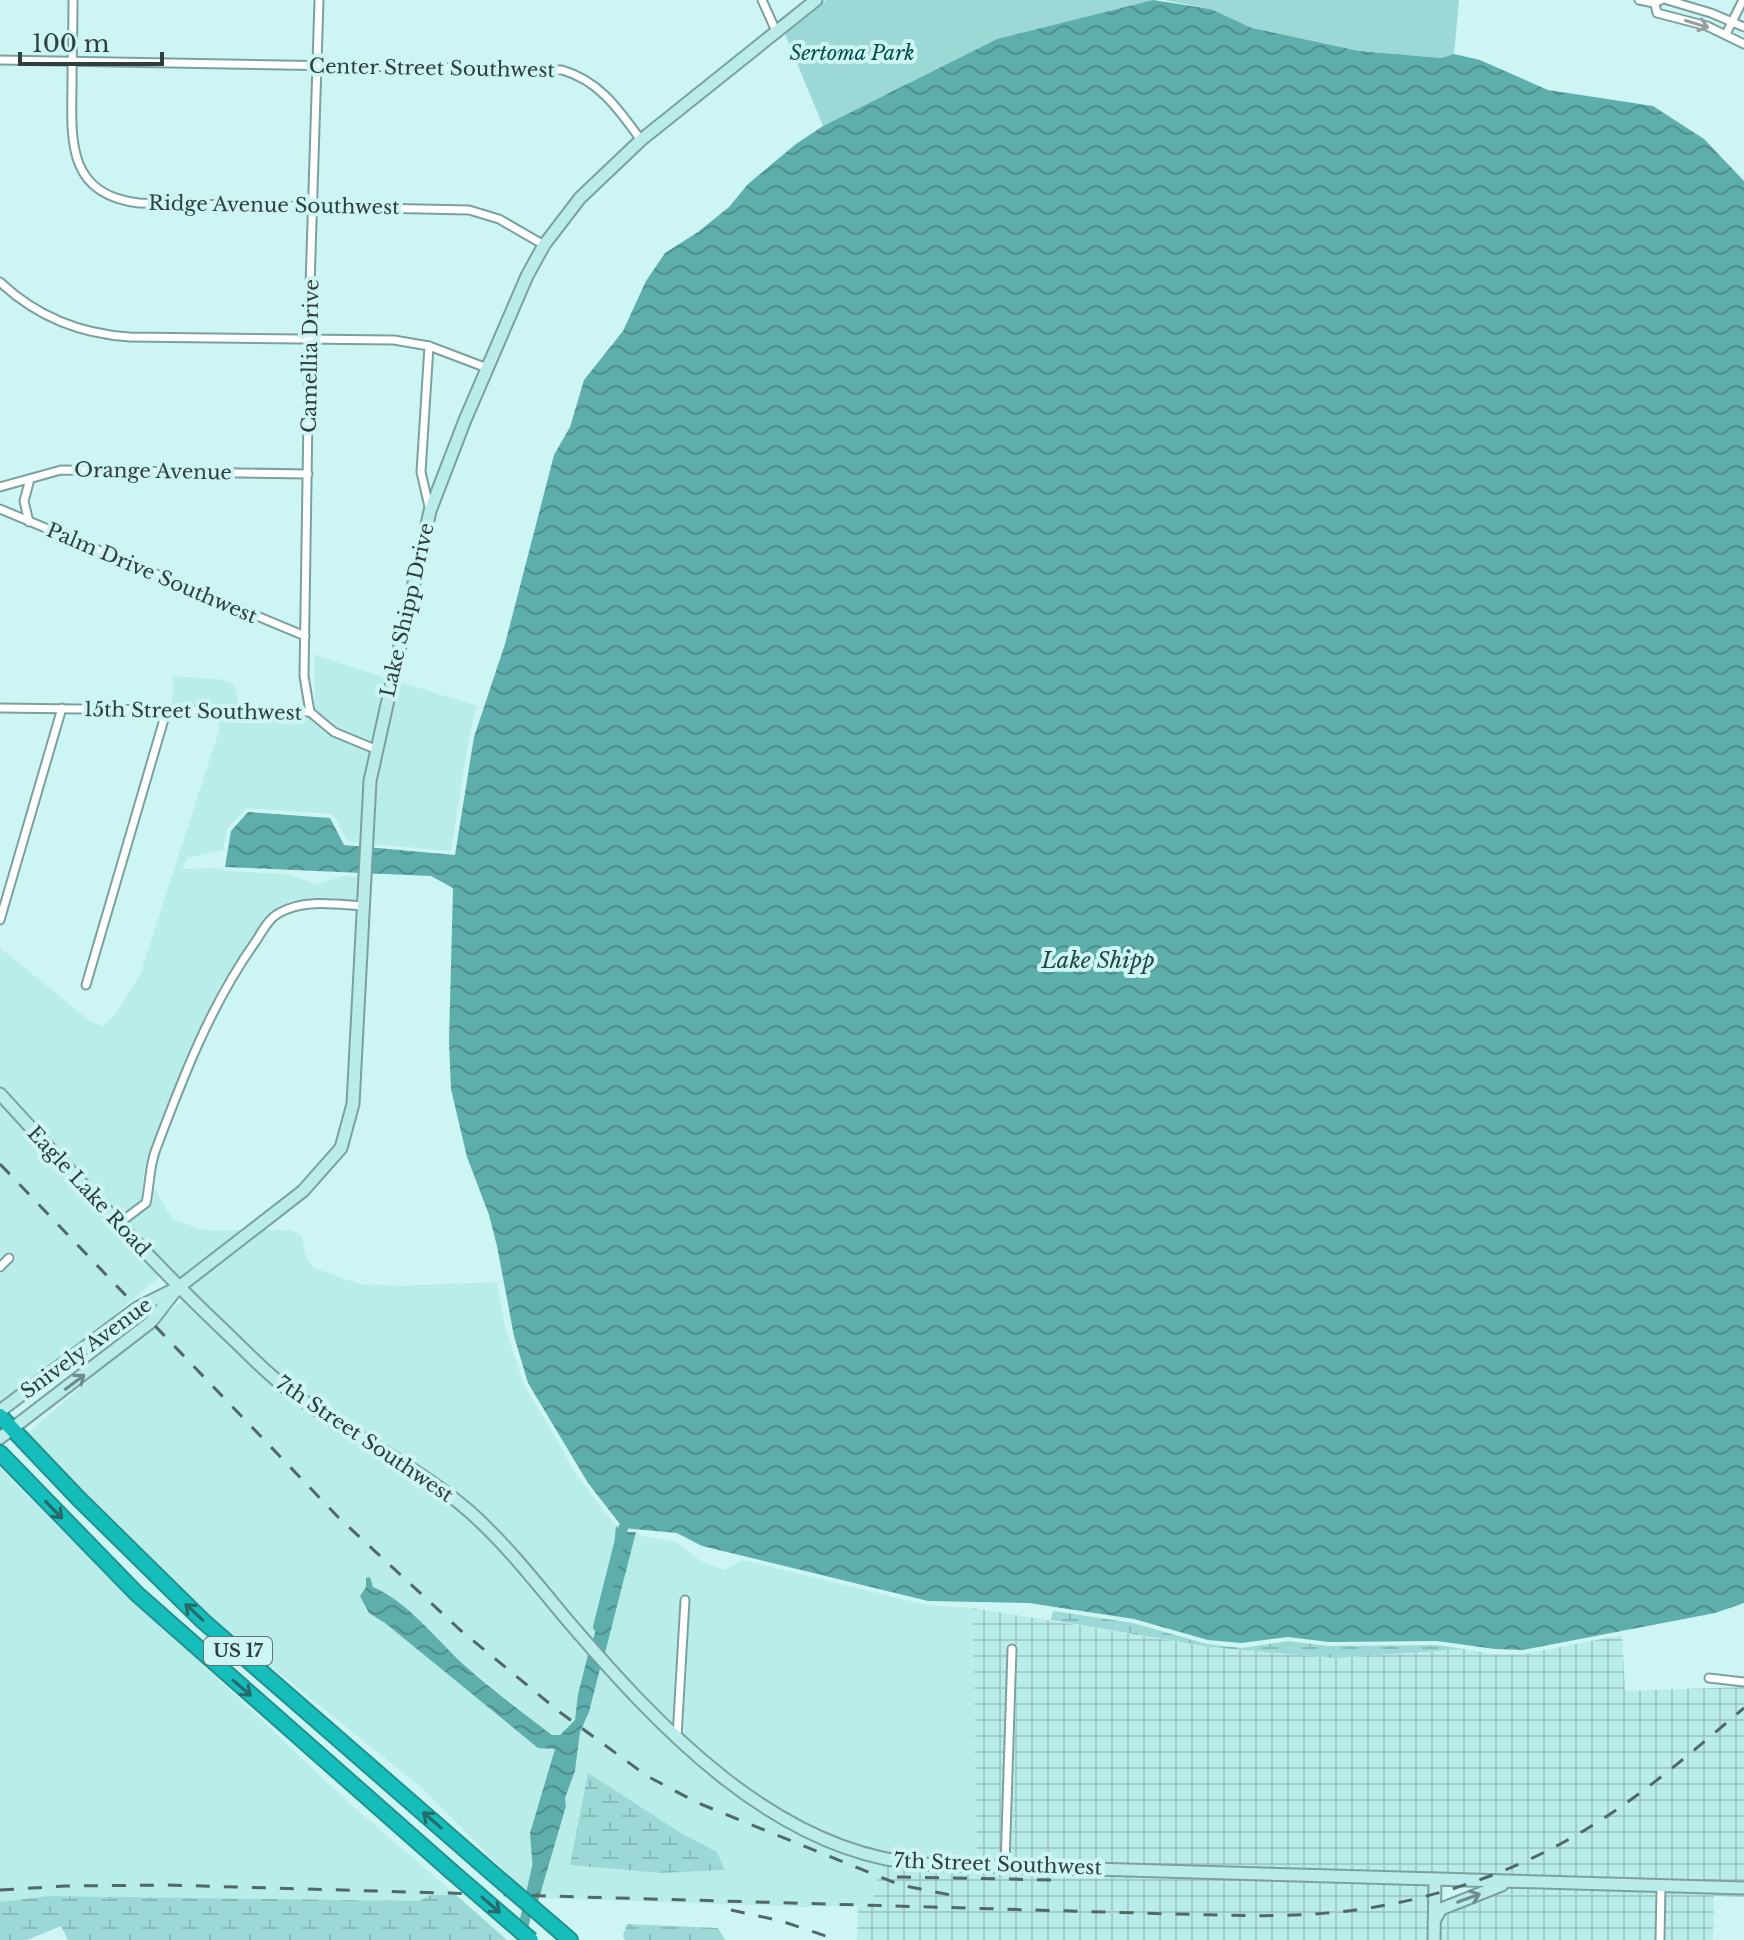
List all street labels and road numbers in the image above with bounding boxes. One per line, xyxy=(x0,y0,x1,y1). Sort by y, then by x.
street label: Center Street Southwest xyxy=(309,54,556,82)
street label: Ridge Avenue Southwest xyxy=(148,191,400,219)
street label: Camellia Drive xyxy=(297,279,323,433)
street label: Orange Avenue xyxy=(74,458,232,484)
street label: Palm Drive Southwest xyxy=(43,518,261,628)
street label: Lake Shipp Drive xyxy=(375,521,439,699)
street label: 15th Street Southwest xyxy=(84,697,303,725)
street label: Eagle Lake Road xyxy=(23,1121,155,1261)
street label: Snively Avenue xyxy=(16,1292,156,1404)
street label: 7th Street Southwest xyxy=(272,1371,458,1507)
road number: US 17 xyxy=(204,1637,272,1665)
street label: 7th Street Southwest xyxy=(894,1848,1103,1880)

